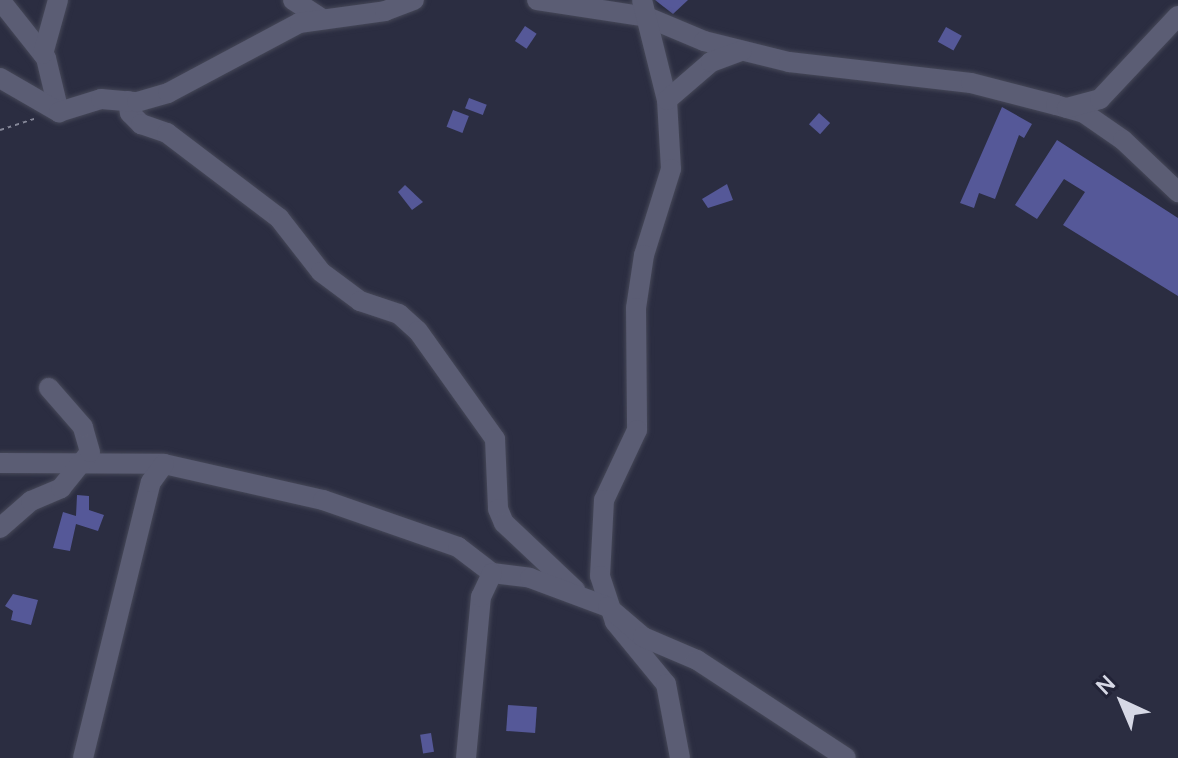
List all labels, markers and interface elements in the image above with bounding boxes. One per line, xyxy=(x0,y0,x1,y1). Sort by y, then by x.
north arrow xyxy=(1082,662,1162,742)
text: N xyxy=(1089,668,1121,701)

